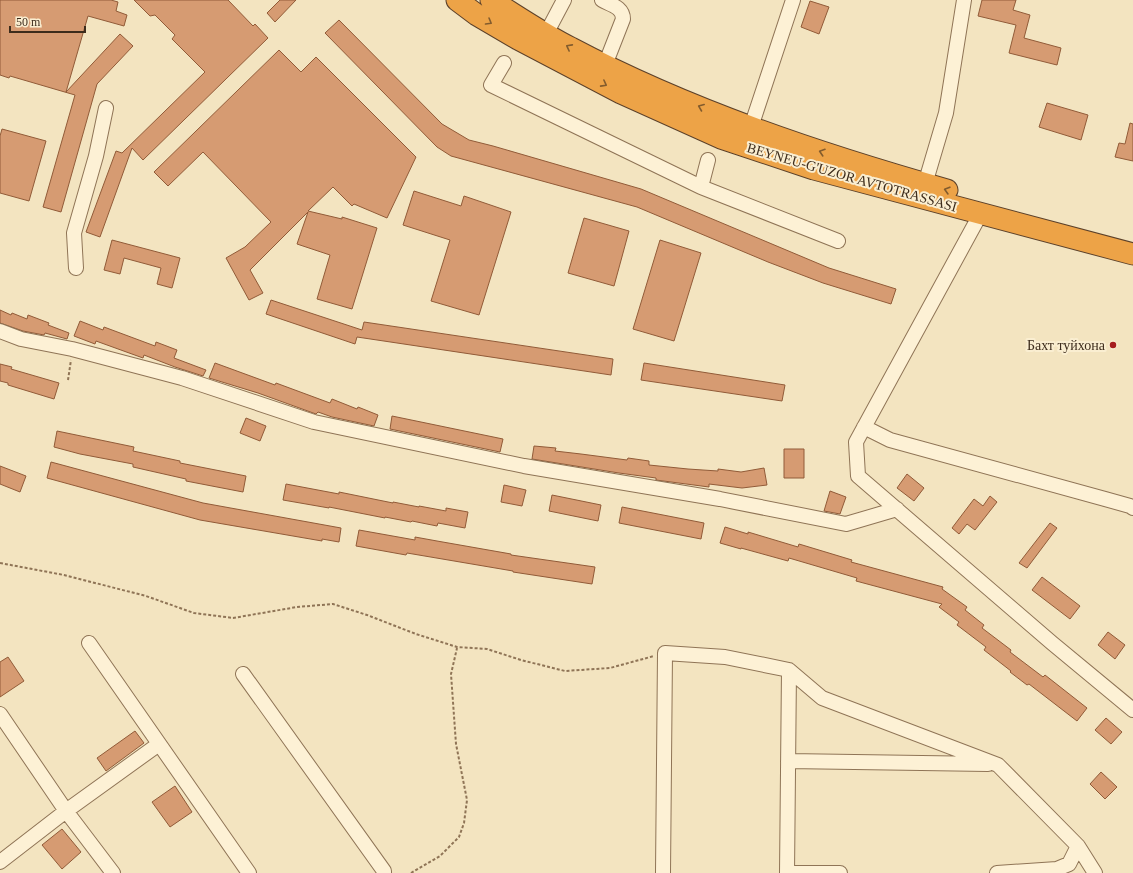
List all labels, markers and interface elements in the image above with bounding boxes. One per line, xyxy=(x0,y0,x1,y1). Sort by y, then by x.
scale bar xyxy=(10,8,85,34)
text: 50 m xyxy=(16,15,41,29)
one-way arrow xyxy=(485,17,492,24)
one-way arrow xyxy=(566,44,574,52)
one-way arrow xyxy=(600,79,607,86)
one-way arrow xyxy=(697,103,704,111)
street label: BEYNEU-G'UZOR AVTOTRASSASI xyxy=(745,140,959,215)
one-way arrow xyxy=(819,148,826,157)
one-way arrow xyxy=(943,186,950,195)
place label: Бахт туйхона xyxy=(1027,338,1106,353)
marker: Бахт туйхона xyxy=(1108,340,1118,350)

